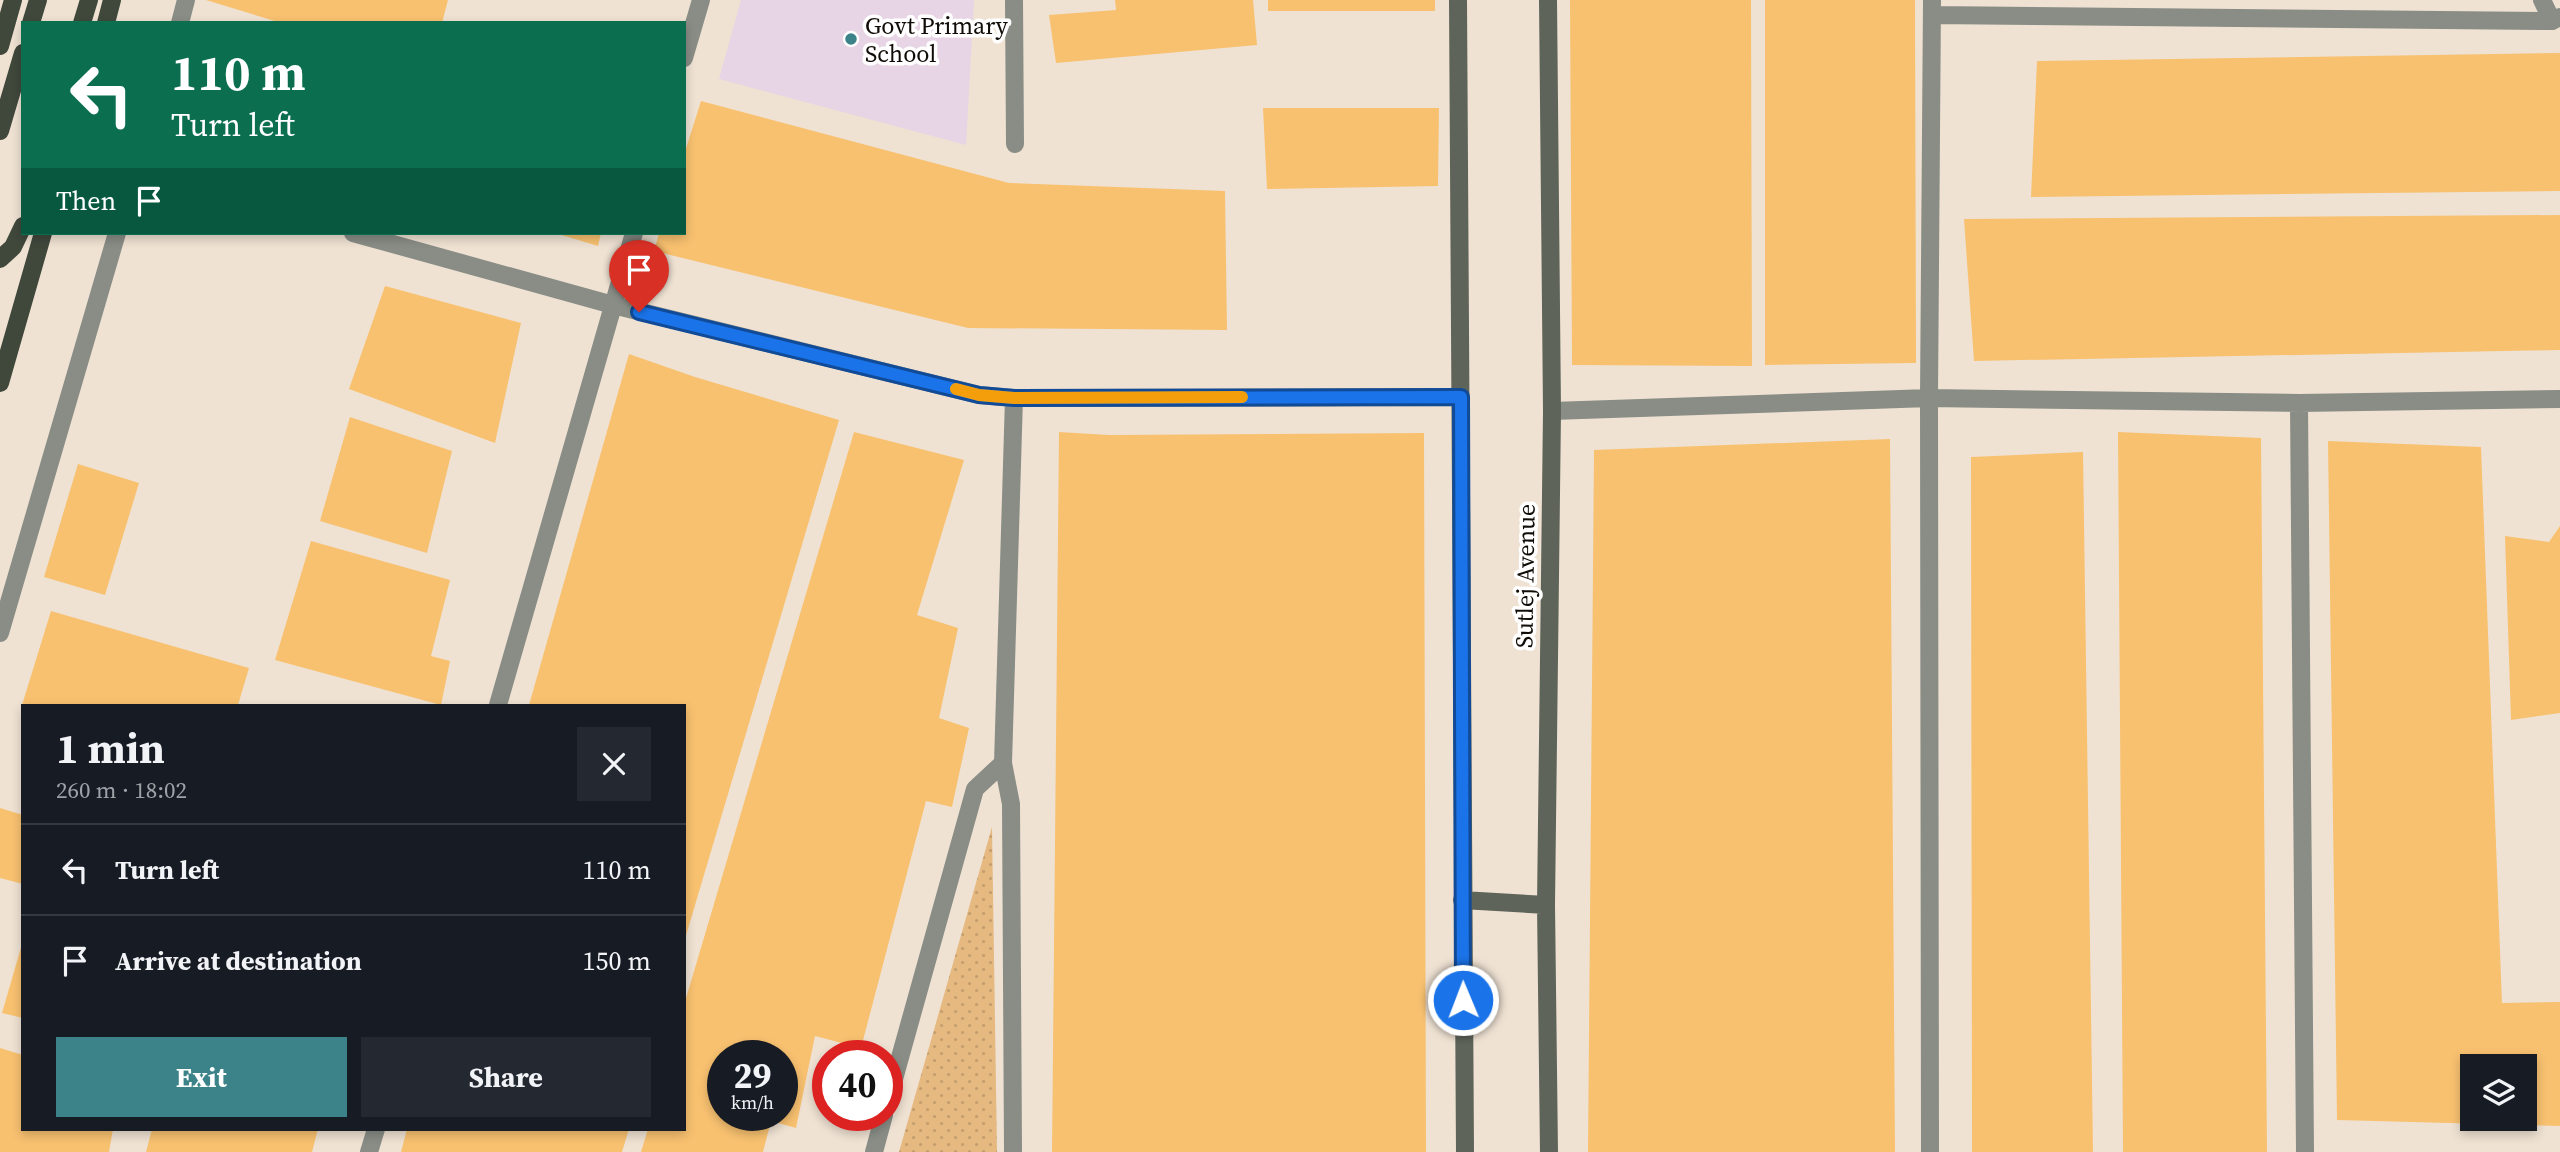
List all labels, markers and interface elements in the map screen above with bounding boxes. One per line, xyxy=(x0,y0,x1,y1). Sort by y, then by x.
place label: Govt Primary School xyxy=(865,9,1009,70)
marker: Govt Primary School xyxy=(843,31,859,47)
text: 110 m xyxy=(171,39,306,106)
icon: left xyxy=(56,49,147,140)
text: Turn left xyxy=(171,103,295,147)
icon: arrive xyxy=(130,182,168,220)
text: Then xyxy=(56,183,116,219)
pin xyxy=(609,240,669,312)
icon: arrive xyxy=(620,251,658,289)
street label: Sutlej Avenue xyxy=(1507,504,1543,648)
text: 1 min xyxy=(56,719,165,777)
button: close xyxy=(577,727,651,801)
text: 260 m · 18:02 xyxy=(56,774,187,806)
icon: left xyxy=(56,851,94,889)
text: Turn left xyxy=(115,852,219,888)
text: 110 m xyxy=(583,852,651,888)
icon: arrive xyxy=(56,942,94,980)
text: Arrive at destination xyxy=(115,943,362,979)
text: 150 m xyxy=(583,943,651,979)
position arrow xyxy=(1426,963,1500,1037)
button: Exit xyxy=(56,1037,347,1117)
button: Share xyxy=(361,1037,651,1117)
speed limit sign: 40 xyxy=(812,1040,903,1131)
text: 29 xyxy=(734,1052,771,1100)
map controls xyxy=(2460,1054,2537,1131)
button: layers xyxy=(2460,1054,2537,1131)
text: km/h xyxy=(731,1090,774,1115)

